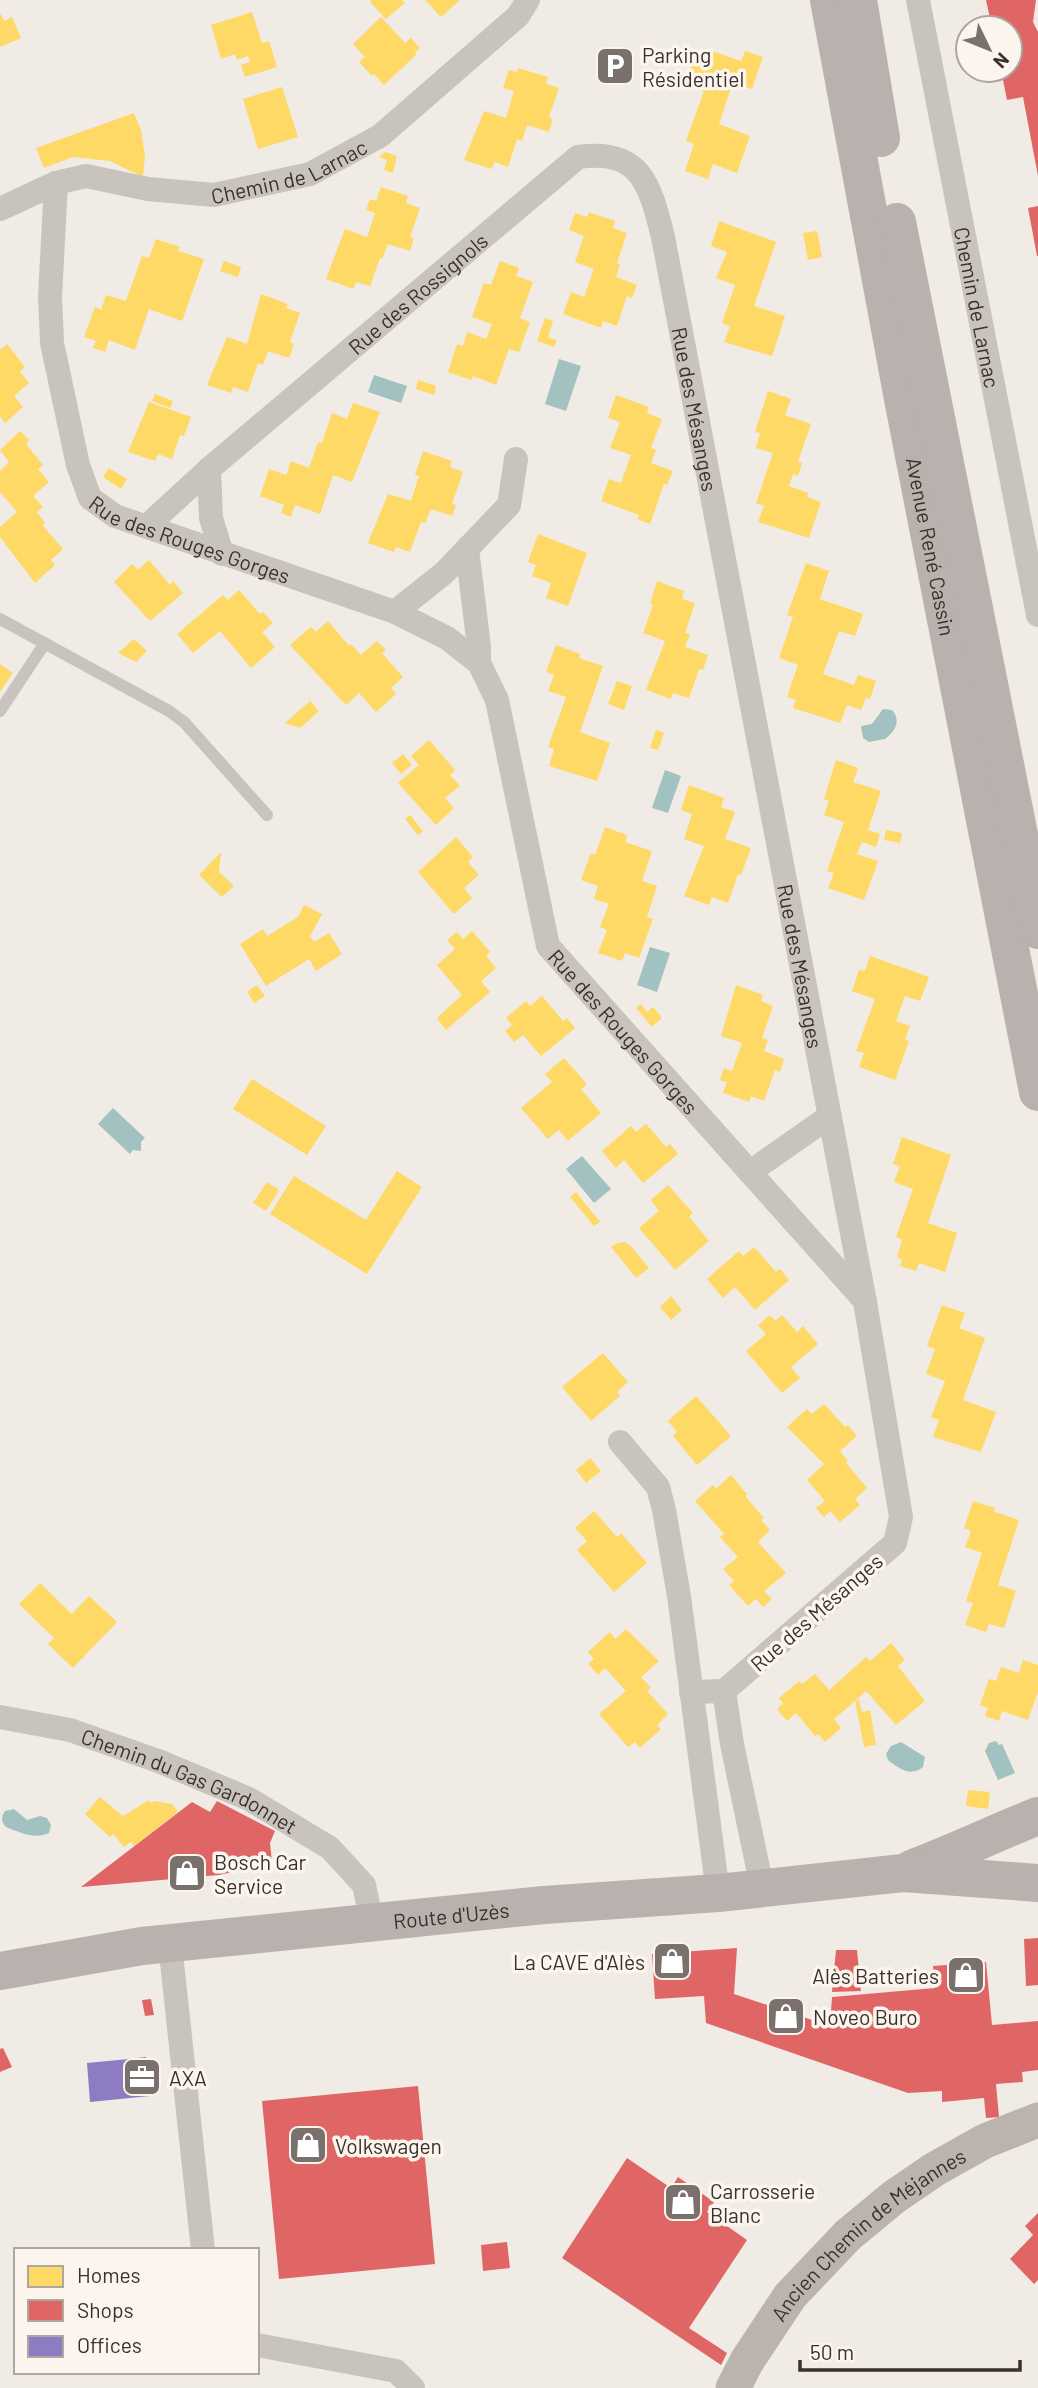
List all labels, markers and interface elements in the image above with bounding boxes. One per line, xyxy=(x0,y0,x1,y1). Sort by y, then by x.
north arrow xyxy=(954,14,1024,84)
place label: Parking Résidentiel xyxy=(642,42,744,91)
parking icon: Parking Résidentiel xyxy=(594,45,636,87)
text: N xyxy=(989,48,1015,73)
street label: Chemin de Larnac xyxy=(208,133,371,208)
street label: Chemin de Larnac xyxy=(950,225,1006,390)
street label: Rue des Rossignols xyxy=(343,227,492,359)
street label: Rue des Mésanges xyxy=(668,325,723,493)
street label: Avenue René Cassin xyxy=(902,455,961,638)
street label: Rue des Rouges Gorges xyxy=(85,489,293,588)
street label: Rue des Mésanges xyxy=(773,882,829,1050)
street label: Rue des Rouges Gorges xyxy=(544,943,704,1119)
street label: Rue des Mésanges xyxy=(745,1548,887,1676)
street label: Chemin du Gas Gardonnet xyxy=(78,1723,302,1838)
place label: Bosch Car Service xyxy=(214,1849,306,1898)
shop icon: Bosch Car Service xyxy=(166,1852,208,1894)
street label: Route d'Uzès xyxy=(392,1896,510,1933)
shop icon: La CAVE d'Alès xyxy=(651,1940,693,1982)
place label: La CAVE d'Alès xyxy=(513,1949,645,1974)
shop icon: Alès Batteries xyxy=(945,1954,987,1996)
place label: Alès Batteries xyxy=(812,1963,939,1988)
shop icon: Noveo Buro xyxy=(765,1995,807,2037)
place label: Noveo Buro xyxy=(813,2004,918,2029)
office icon: AXA xyxy=(121,2056,163,2098)
place label: AXA xyxy=(169,2065,207,2090)
shop icon: Volkswagen xyxy=(287,2124,329,2166)
place label: Volkswagen xyxy=(335,2133,442,2158)
street label: Ancien Chemin de Méjannes xyxy=(765,2142,970,2325)
place label: Carrosserie Blanc xyxy=(710,2178,815,2227)
shop icon: Carrosserie Blanc xyxy=(662,2181,704,2223)
legend xyxy=(14,2248,259,2374)
text: Homes xyxy=(77,2262,141,2287)
text: Shops xyxy=(77,2297,134,2322)
scale bar xyxy=(800,2328,1020,2372)
text: Offices xyxy=(77,2332,142,2357)
text: 50 m xyxy=(810,2339,854,2364)

